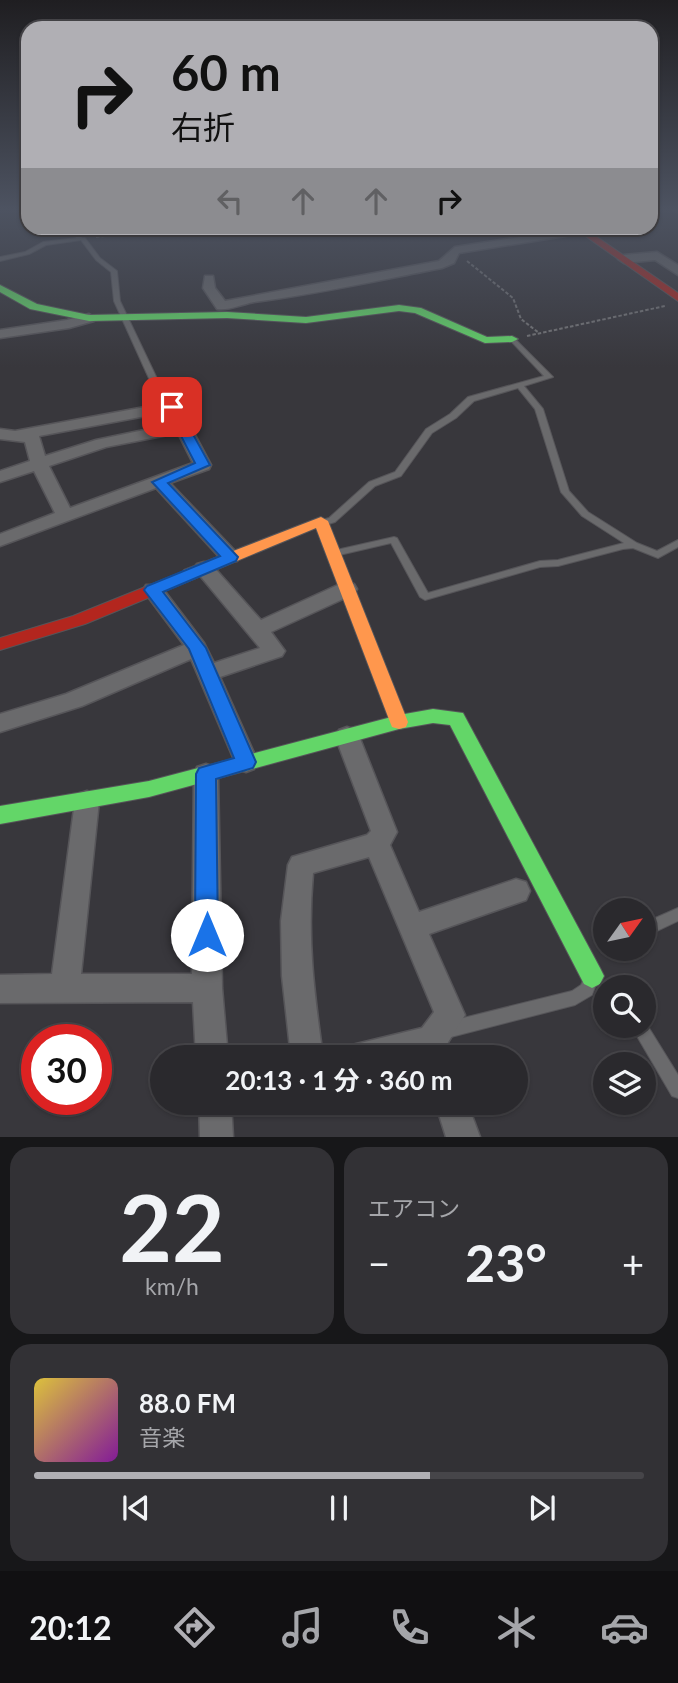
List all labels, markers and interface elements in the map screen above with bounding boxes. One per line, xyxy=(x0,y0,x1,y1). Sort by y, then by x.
text: 60 m xyxy=(171,43,281,101)
icon: right xyxy=(56,49,147,140)
text: 右折 xyxy=(171,107,235,146)
icon: left xyxy=(211,182,249,220)
icon: ahead xyxy=(284,182,322,220)
icon: ahead xyxy=(357,182,395,220)
icon: right xyxy=(430,182,468,220)
pin xyxy=(142,377,202,437)
icon: arrive xyxy=(153,388,191,426)
position arrow xyxy=(170,898,244,972)
north arrow xyxy=(593,898,656,961)
map controls xyxy=(593,898,656,1115)
button: search xyxy=(593,975,656,1038)
speed limit sign: 30 xyxy=(21,1024,112,1115)
button: layers xyxy=(593,1052,656,1115)
text: 20:13 · 1 分 · 360 m xyxy=(225,1064,453,1096)
text: 22 xyxy=(119,1172,225,1281)
text: エアコン xyxy=(368,1194,460,1222)
text: 23° xyxy=(465,1231,547,1293)
text: − xyxy=(368,1240,390,1286)
text: + xyxy=(622,1240,644,1286)
text: km/h xyxy=(145,1272,199,1300)
text: 88.0 FM xyxy=(139,1387,236,1419)
text: 音楽 xyxy=(139,1423,185,1451)
icon: previous xyxy=(117,1489,155,1527)
icon: pause xyxy=(320,1489,358,1527)
icon: next xyxy=(523,1489,561,1527)
icon: directions xyxy=(170,1603,219,1652)
icon: music xyxy=(278,1603,327,1652)
icon: phone xyxy=(385,1603,434,1652)
icon: climate xyxy=(492,1603,541,1652)
icon: car xyxy=(600,1603,649,1652)
text: 20:12 xyxy=(29,1608,112,1647)

